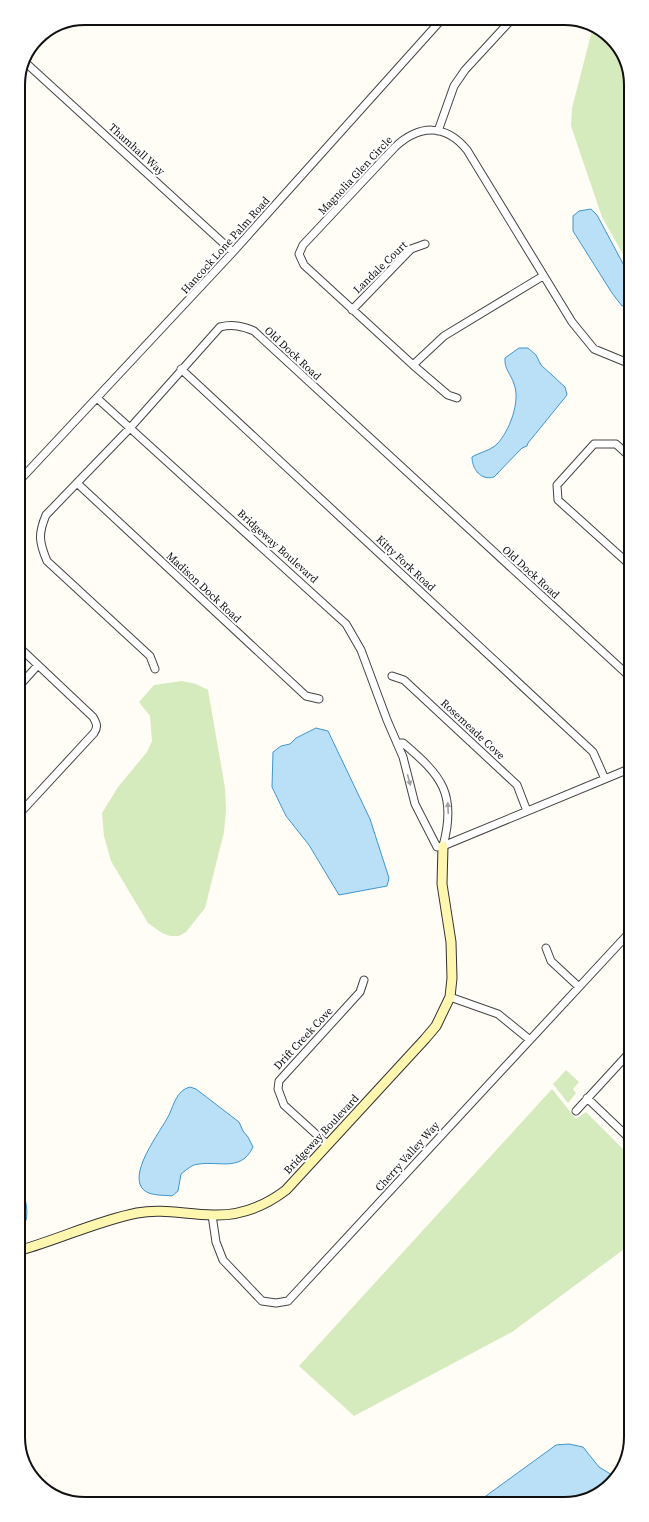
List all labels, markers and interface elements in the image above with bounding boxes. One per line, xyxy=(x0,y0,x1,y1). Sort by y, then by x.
street label: Thamhall Way xyxy=(105,120,168,179)
street label: Magnolia Glen Circle xyxy=(315,132,396,218)
street label: Hancock Lone Palm Road xyxy=(178,193,274,297)
street label: Landale Court xyxy=(350,237,411,297)
street label: Old Dock Road xyxy=(261,323,325,384)
street label: Bridgeway Boulevard xyxy=(234,506,322,587)
street label: Kitty Fork Road xyxy=(373,532,439,595)
street label: Old Dock Road xyxy=(499,543,563,603)
street label: Madison Dock Road xyxy=(163,549,245,627)
street label: Rosemeade Cove xyxy=(437,696,508,763)
one-way arrow xyxy=(406,774,412,786)
one-way arrow xyxy=(445,802,452,814)
street label: Drift Creek Cove xyxy=(270,1004,337,1073)
street label: Bridgeway Boulevard xyxy=(281,1091,363,1177)
street label: Cherry Valley Way xyxy=(372,1118,443,1195)

